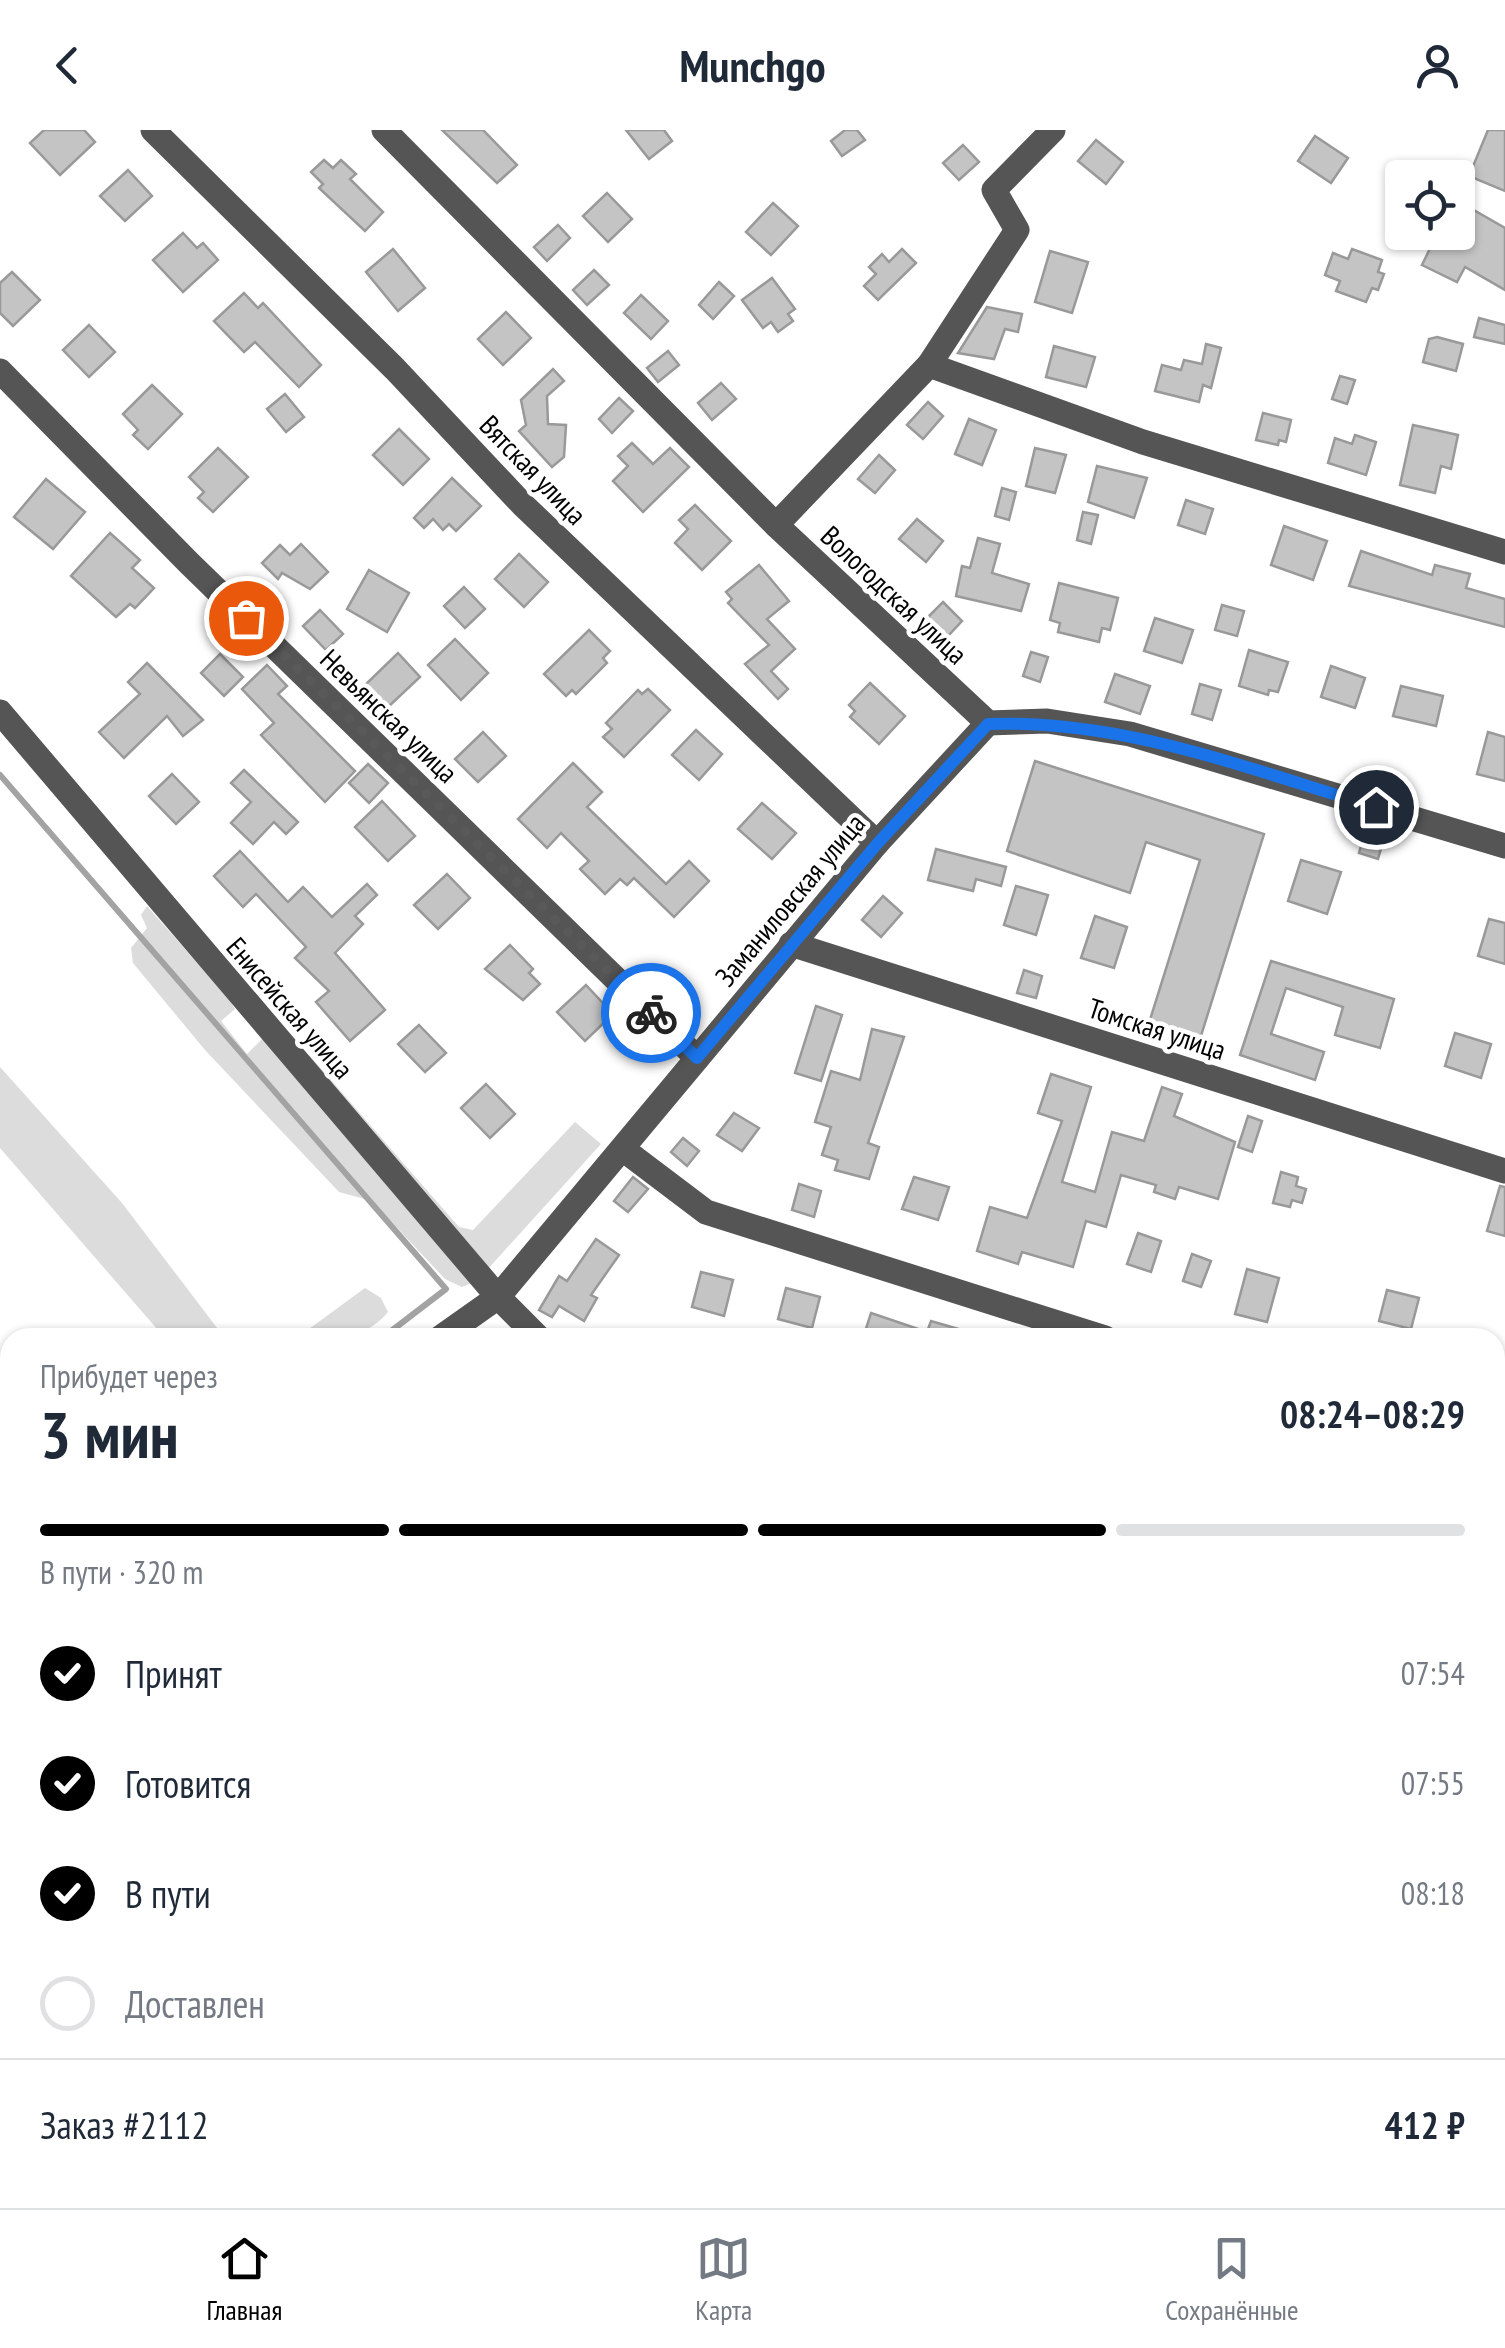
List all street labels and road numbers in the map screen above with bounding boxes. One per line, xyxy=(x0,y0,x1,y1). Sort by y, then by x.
street label: Вятская улица xyxy=(472,407,595,532)
street label: Вологодская улица xyxy=(813,517,975,672)
street label: Невьянская улица xyxy=(313,641,466,791)
street label: Заманиловская улица xyxy=(707,806,873,994)
street label: Енисейская улица xyxy=(219,929,362,1086)
street label: Томская улица xyxy=(1084,989,1231,1068)

